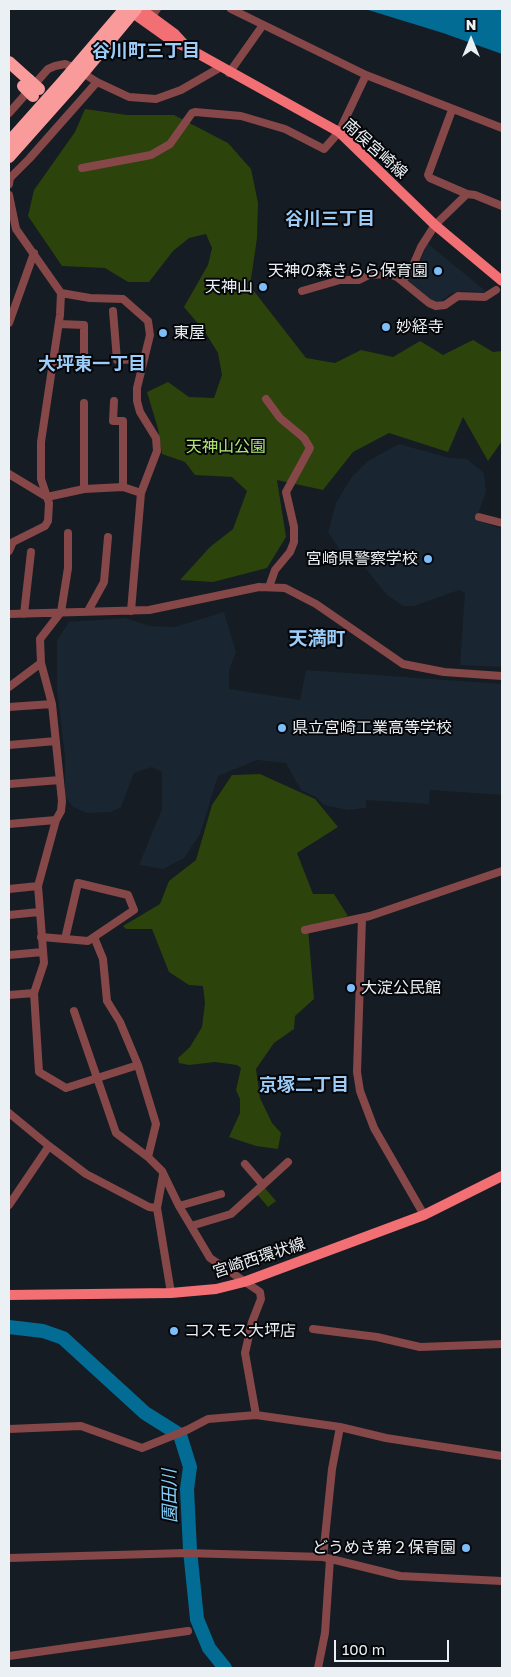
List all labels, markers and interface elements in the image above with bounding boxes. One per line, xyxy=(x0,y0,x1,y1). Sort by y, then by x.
north arrow xyxy=(446,15,496,65)
text: N xyxy=(466,16,476,33)
district label: 谷川町三丁目 xyxy=(92,40,200,62)
street label: 南俣宮崎線 xyxy=(339,115,411,183)
district label: 谷川三丁目 xyxy=(285,208,375,230)
place label: 天神の森きらら保育園 xyxy=(268,261,428,281)
marker: 天神の森きらら保育園 xyxy=(432,265,444,277)
place label: 天神山 xyxy=(205,277,253,297)
marker: 天神山 xyxy=(257,281,269,293)
place label: 妙経寺 xyxy=(396,317,444,337)
marker: 妙経寺 xyxy=(380,321,392,333)
place label: 東屋 xyxy=(173,323,205,343)
marker: 東屋 xyxy=(157,327,169,339)
district label: 大坪東一丁目 xyxy=(38,353,146,375)
park label: 天神山公園 xyxy=(186,437,266,457)
place label: 宮崎県警察学校 xyxy=(306,549,418,569)
marker: 宮崎県警察学校 xyxy=(422,553,434,565)
district label: 天満町 xyxy=(289,628,345,650)
place label: 県立宮崎工業高等学校 xyxy=(292,718,452,738)
marker: 県立宮崎工業高等学校 xyxy=(276,722,288,734)
place label: 大淀公民館 xyxy=(361,978,441,998)
marker: 大淀公民館 xyxy=(345,982,357,994)
district label: 京塚二丁目 xyxy=(259,1074,349,1096)
street label: 宮崎西環状線 xyxy=(210,1234,308,1282)
place label: コスモス大坪店 xyxy=(184,1321,296,1341)
marker: コスモス大坪店 xyxy=(168,1325,180,1337)
water label: 園田川 xyxy=(159,1469,181,1523)
place label: どうめき第２保育園 xyxy=(312,1538,456,1558)
marker: どうめき第２保育園 xyxy=(460,1542,472,1554)
scale bar xyxy=(336,1630,451,1662)
text: 100 m xyxy=(342,1640,385,1658)

